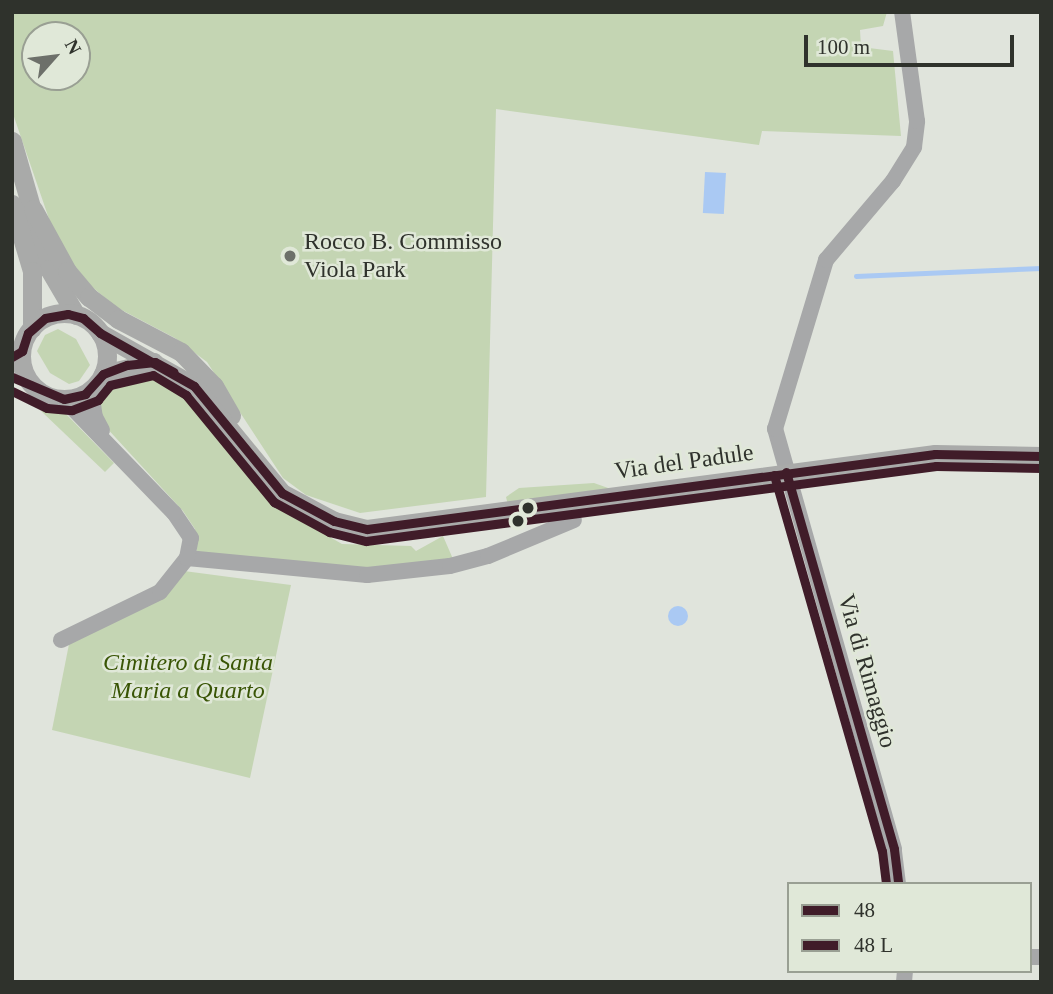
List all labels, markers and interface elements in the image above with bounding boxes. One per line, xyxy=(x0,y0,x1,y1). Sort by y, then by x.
north arrow xyxy=(21,21,91,91)
scale bar xyxy=(808,21,1018,65)
text: 100 m xyxy=(817,35,870,59)
text: N xyxy=(61,36,86,58)
place label: Rocco B. Commisso Viola Park xyxy=(304,228,502,284)
marker: Rocco B. Commisso Viola Park xyxy=(282,248,298,264)
street label: Via del Padule xyxy=(613,438,755,486)
unlabelled marker xyxy=(521,501,535,515)
unlabelled marker xyxy=(511,514,525,528)
street label: Via di Rimaggio xyxy=(831,591,903,751)
park label: Cimitero di Santa Maria a Quarto xyxy=(103,649,273,705)
legend xyxy=(787,882,1032,973)
text: 48 xyxy=(854,898,875,922)
text: 48 L xyxy=(854,933,893,957)

